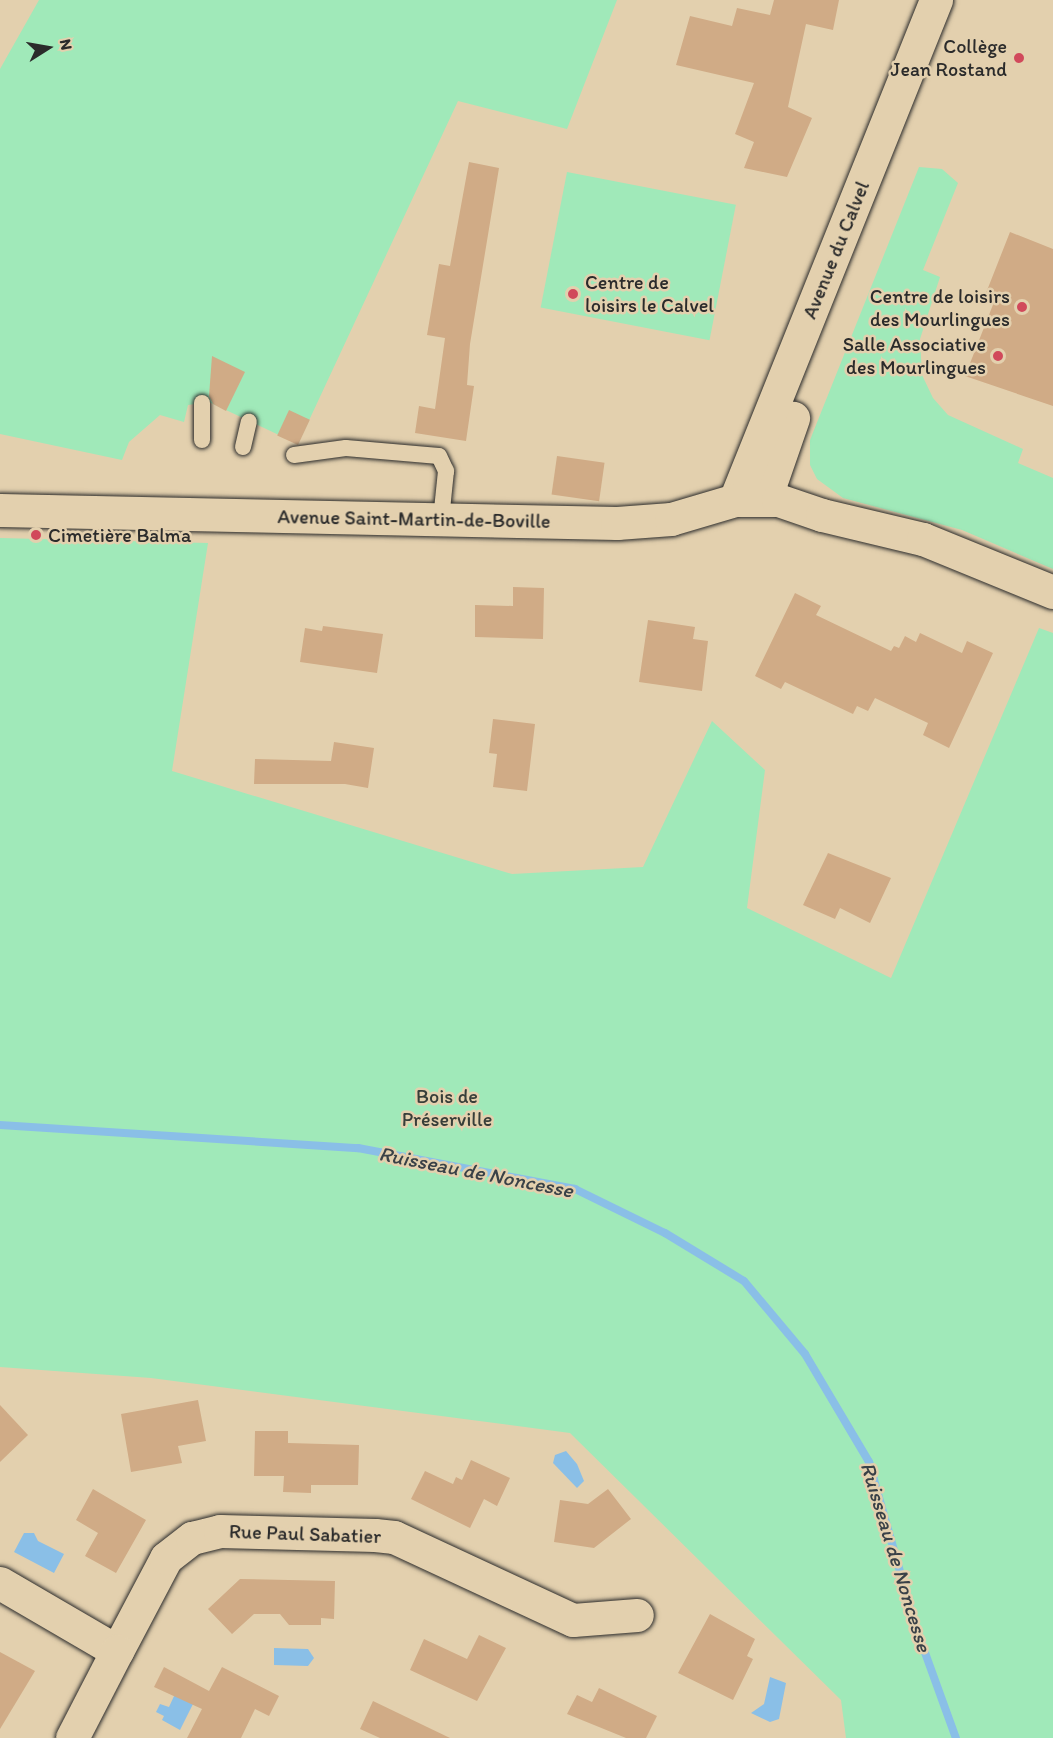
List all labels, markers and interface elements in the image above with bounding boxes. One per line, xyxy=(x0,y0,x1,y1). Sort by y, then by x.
north arrow xyxy=(18,18,78,78)
place label: Collège Jean Rostand xyxy=(891,34,1007,81)
text: N xyxy=(56,37,77,52)
marker: Collège Jean Rostand xyxy=(1012,51,1026,65)
street label: Avenue du Calvel xyxy=(797,177,875,323)
place label: Centre de loisirs le Calvel xyxy=(585,270,714,317)
place label: Centre de loisirs des Mourlingues xyxy=(870,284,1010,331)
marker: Centre de loisirs le Calvel xyxy=(566,287,580,301)
marker: Centre de loisirs des Mourlingues xyxy=(1015,300,1029,314)
place label: Salle Associative des Mourlingues xyxy=(842,332,986,379)
marker: Salle Associative des Mourlingues xyxy=(991,349,1005,363)
street label: Avenue Saint-Martin-de-Boville xyxy=(277,505,551,533)
place label: Cimetière Balma xyxy=(48,523,191,547)
marker: Cimetière Balma xyxy=(29,528,43,542)
park label: Bois de Préserville xyxy=(402,1084,492,1131)
water label: Ruisseau de Noncesse xyxy=(377,1141,575,1203)
water label: Ruisseau de Noncesse xyxy=(855,1459,937,1655)
street label: Rue Paul Sabatier xyxy=(229,1519,381,1549)

